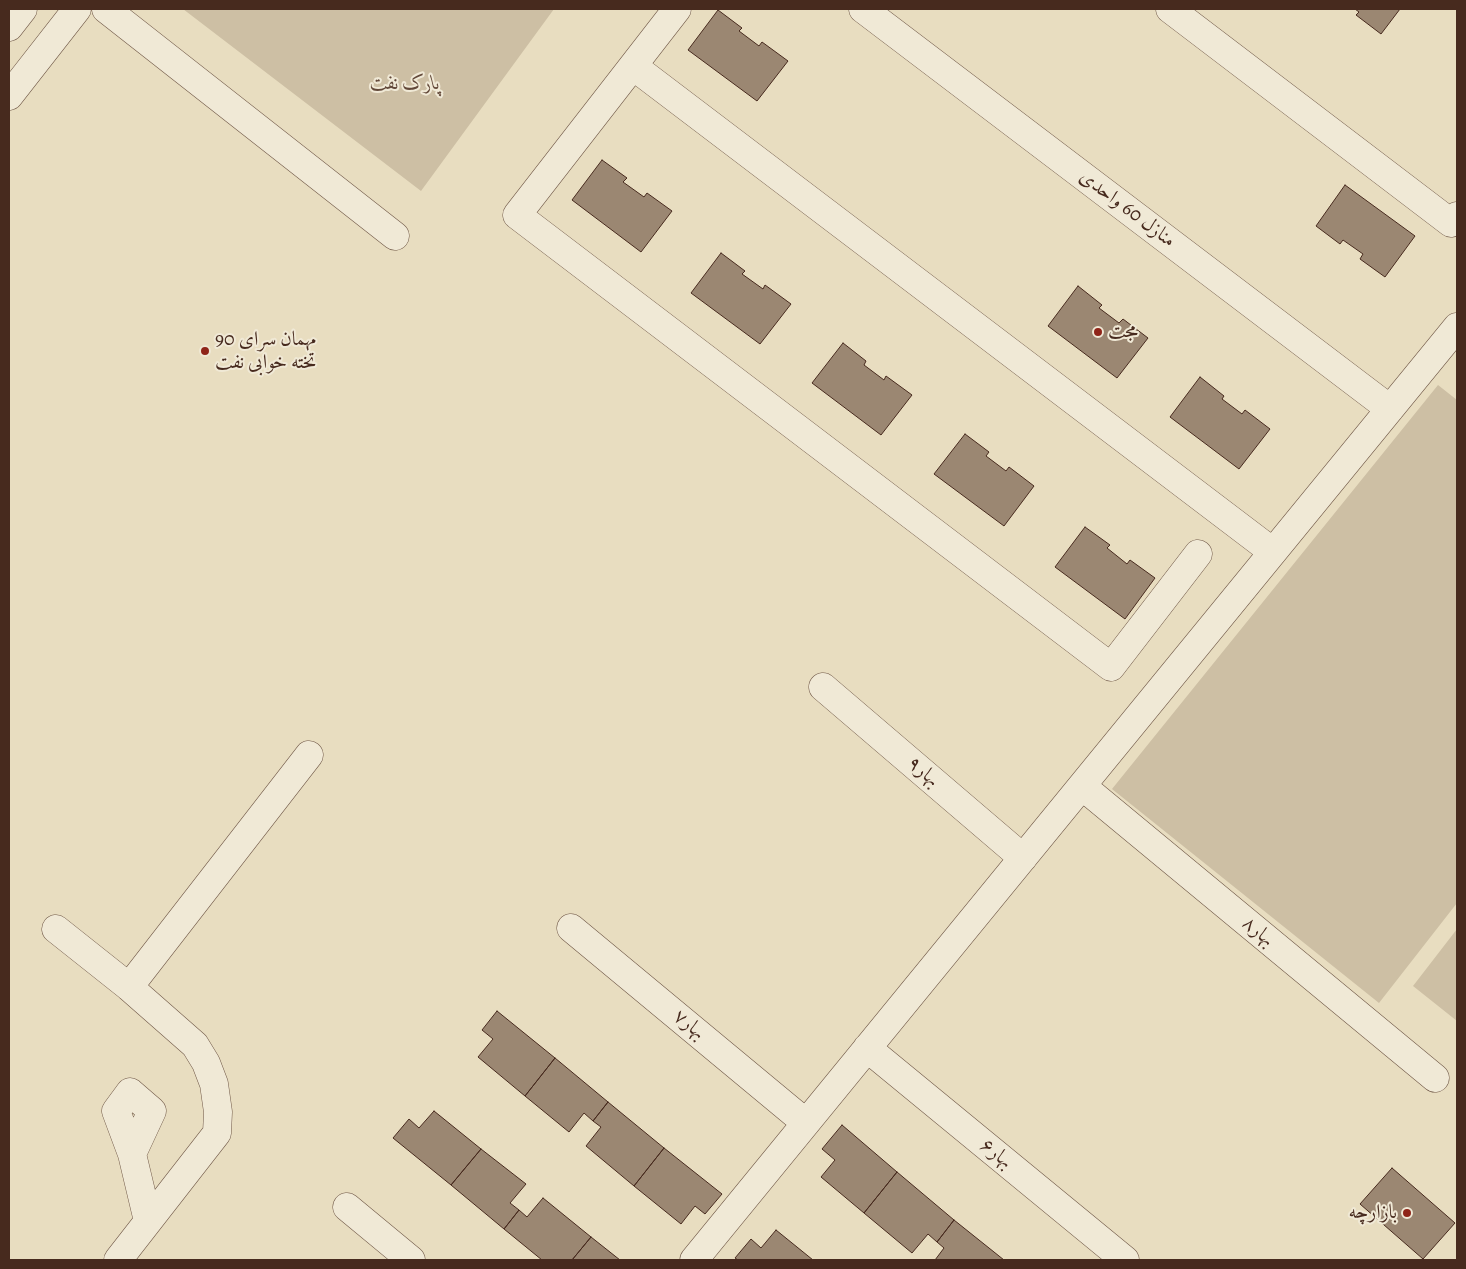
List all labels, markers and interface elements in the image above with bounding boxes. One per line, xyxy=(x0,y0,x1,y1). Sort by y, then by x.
park label: پارک نفت xyxy=(370,72,440,96)
street label: منازل 60 واحدی xyxy=(1074,165,1180,253)
place label: مجت xyxy=(1108,320,1138,344)
marker: مجت xyxy=(1092,326,1104,338)
place label: مهمان سرای 90 تخته خوابی نفت xyxy=(215,328,316,375)
marker: مهمان سرای 90 تخته خوابی نفت xyxy=(199,345,211,357)
street label: بهار۹ xyxy=(902,752,944,792)
street label: بهار۸ xyxy=(1237,912,1279,952)
street label: بهار۷ xyxy=(668,1005,710,1045)
street label: بهار۶ xyxy=(975,1134,1017,1174)
place label: بازارچه xyxy=(1349,1201,1397,1225)
marker: بازارچه xyxy=(1401,1207,1413,1219)

